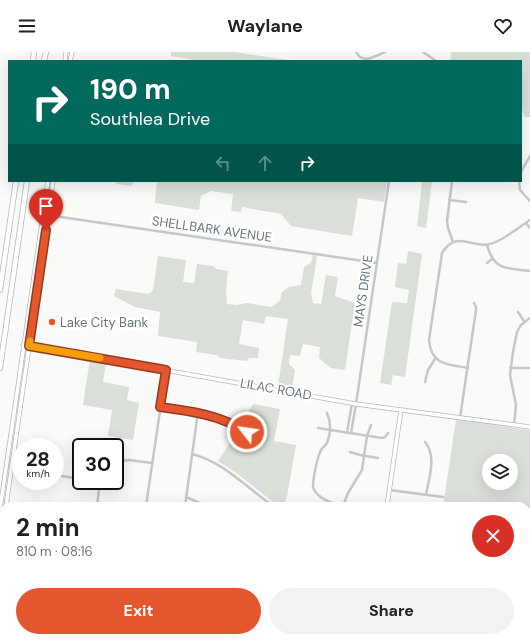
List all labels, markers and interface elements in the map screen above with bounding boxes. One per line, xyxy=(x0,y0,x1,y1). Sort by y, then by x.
text: Waylane xyxy=(227,14,303,38)
icon: menu xyxy=(16,15,38,37)
icon: heart xyxy=(492,15,514,37)
text: 190 m xyxy=(90,71,171,108)
icon: right xyxy=(24,76,76,128)
text: Southlea Drive xyxy=(90,107,210,131)
icon: left xyxy=(212,152,234,174)
icon: ahead xyxy=(254,152,276,174)
icon: right xyxy=(296,152,318,174)
pin xyxy=(29,189,63,230)
icon: arrive xyxy=(35,195,57,217)
street label: SHELLBARK AVENUE xyxy=(151,212,273,246)
street label: MAYS DRIVE xyxy=(350,254,376,328)
place label: Lake City Bank xyxy=(60,314,148,331)
marker: Lake City Bank xyxy=(47,317,57,327)
street label: LILAC ROAD xyxy=(239,374,313,404)
position arrow xyxy=(226,411,268,453)
speed limit sign: 30 xyxy=(72,438,124,490)
text: 28 xyxy=(26,446,50,472)
map controls xyxy=(482,454,518,490)
button: layers xyxy=(482,454,518,490)
text: km/h xyxy=(26,467,50,480)
text: 2 min xyxy=(16,512,79,543)
button: close xyxy=(472,515,514,557)
text: 810 m · 08:16 xyxy=(16,543,93,560)
button: Exit xyxy=(16,588,261,634)
button: Share xyxy=(269,588,514,634)

